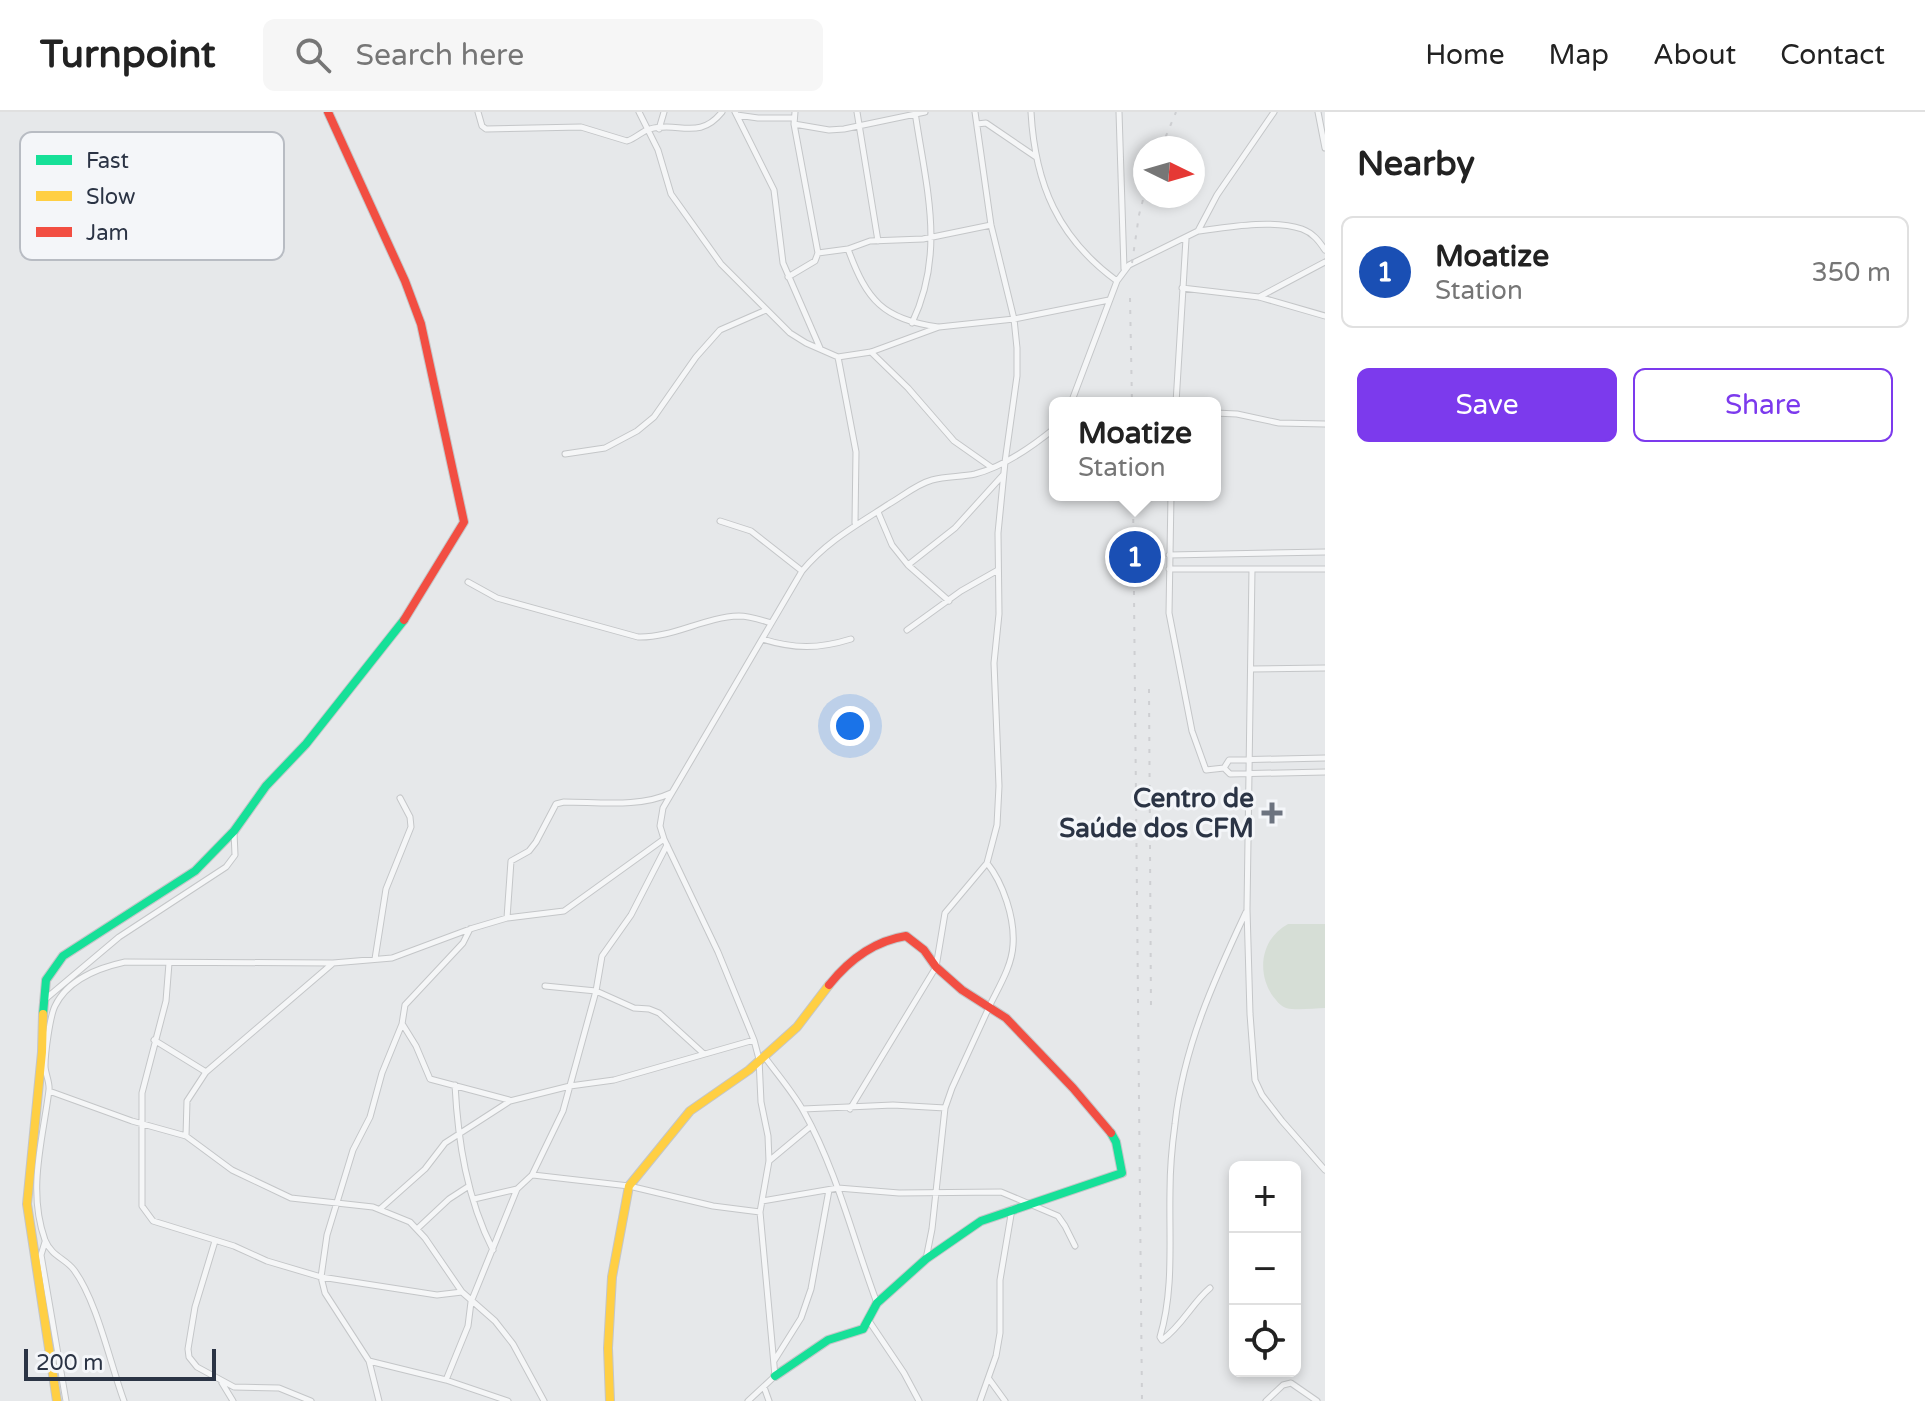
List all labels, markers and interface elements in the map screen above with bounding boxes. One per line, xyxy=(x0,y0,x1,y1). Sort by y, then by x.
search box xyxy=(263,19,823,91)
text: Turnpoint xyxy=(40,32,215,78)
icon: search xyxy=(291,33,335,77)
text: Search here xyxy=(355,37,524,74)
text: Home xyxy=(1425,38,1505,72)
text: Map xyxy=(1549,38,1609,72)
text: About xyxy=(1653,38,1736,72)
text: Contact xyxy=(1780,38,1885,72)
legend xyxy=(20,132,284,260)
north arrow xyxy=(1133,136,1205,208)
text: Nearby xyxy=(1357,144,1475,185)
text: Fast xyxy=(86,148,129,174)
text: Slow xyxy=(86,184,136,210)
text: Jam xyxy=(86,220,129,246)
text: Moatize xyxy=(1435,238,1549,275)
text: 1 xyxy=(1377,257,1393,288)
text: 350 m xyxy=(1811,257,1891,288)
text: Station xyxy=(1435,275,1523,306)
button: Save xyxy=(1357,368,1617,442)
button: Share xyxy=(1633,368,1893,442)
popup xyxy=(1049,397,1221,501)
text: Moatize xyxy=(1078,415,1192,452)
text: Station xyxy=(1078,452,1166,483)
pin: 1 xyxy=(1109,527,1161,587)
your location xyxy=(830,706,870,746)
place label: Centro de Saúde dos CFM xyxy=(1059,783,1254,844)
marker: Centro de Saúde dos CFM xyxy=(1261,802,1283,824)
map controls xyxy=(1229,1161,1301,1377)
button: + xyxy=(1229,1161,1301,1233)
button: − xyxy=(1229,1233,1301,1305)
button: locate xyxy=(1229,1305,1301,1377)
scale bar xyxy=(24,1345,216,1381)
text: 200 m xyxy=(36,1350,103,1376)

